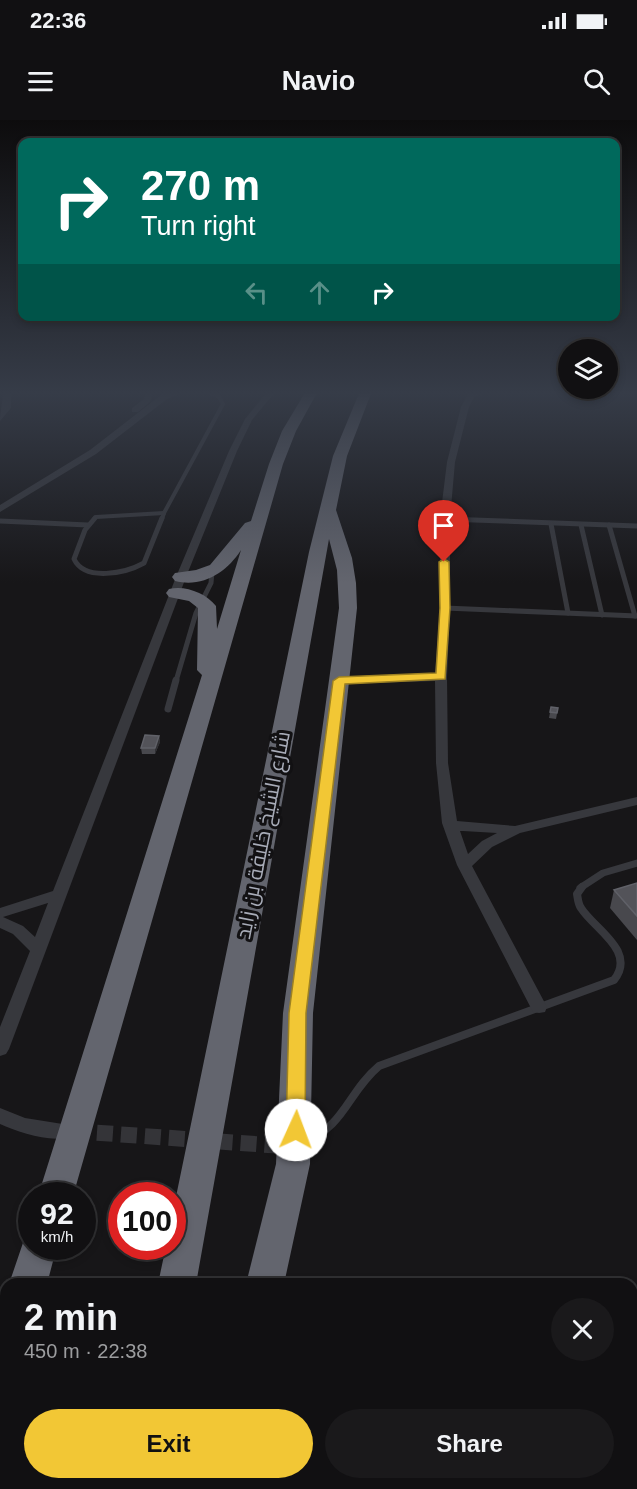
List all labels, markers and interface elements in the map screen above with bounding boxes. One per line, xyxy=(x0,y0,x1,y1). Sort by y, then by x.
text: 22:36 xyxy=(30,8,86,33)
icon: menu xyxy=(24,65,57,98)
icon: search xyxy=(580,65,613,98)
text: Navio xyxy=(282,66,355,96)
icon: right xyxy=(42,162,120,240)
text: 270 m xyxy=(141,162,260,209)
text: Turn right xyxy=(141,211,256,241)
icon: left xyxy=(240,276,273,309)
icon: ahead xyxy=(303,276,336,309)
icon: right xyxy=(366,276,399,309)
map controls xyxy=(558,339,618,399)
button: layers xyxy=(558,339,618,399)
pin xyxy=(418,500,469,562)
icon: arrive xyxy=(427,509,460,542)
street label: شارع الشيخ خليفة بن زايد xyxy=(231,729,297,941)
position arrow xyxy=(264,1098,328,1162)
speed limit sign: 100 xyxy=(108,1182,186,1260)
text: 92 xyxy=(40,1197,74,1230)
text: km/h xyxy=(41,1228,73,1245)
text: 2 min xyxy=(24,1297,118,1338)
button: close xyxy=(551,1298,614,1361)
text: 450 m · 22:38 xyxy=(24,1340,147,1362)
button: Exit xyxy=(24,1409,313,1478)
button: Share xyxy=(325,1409,614,1478)

